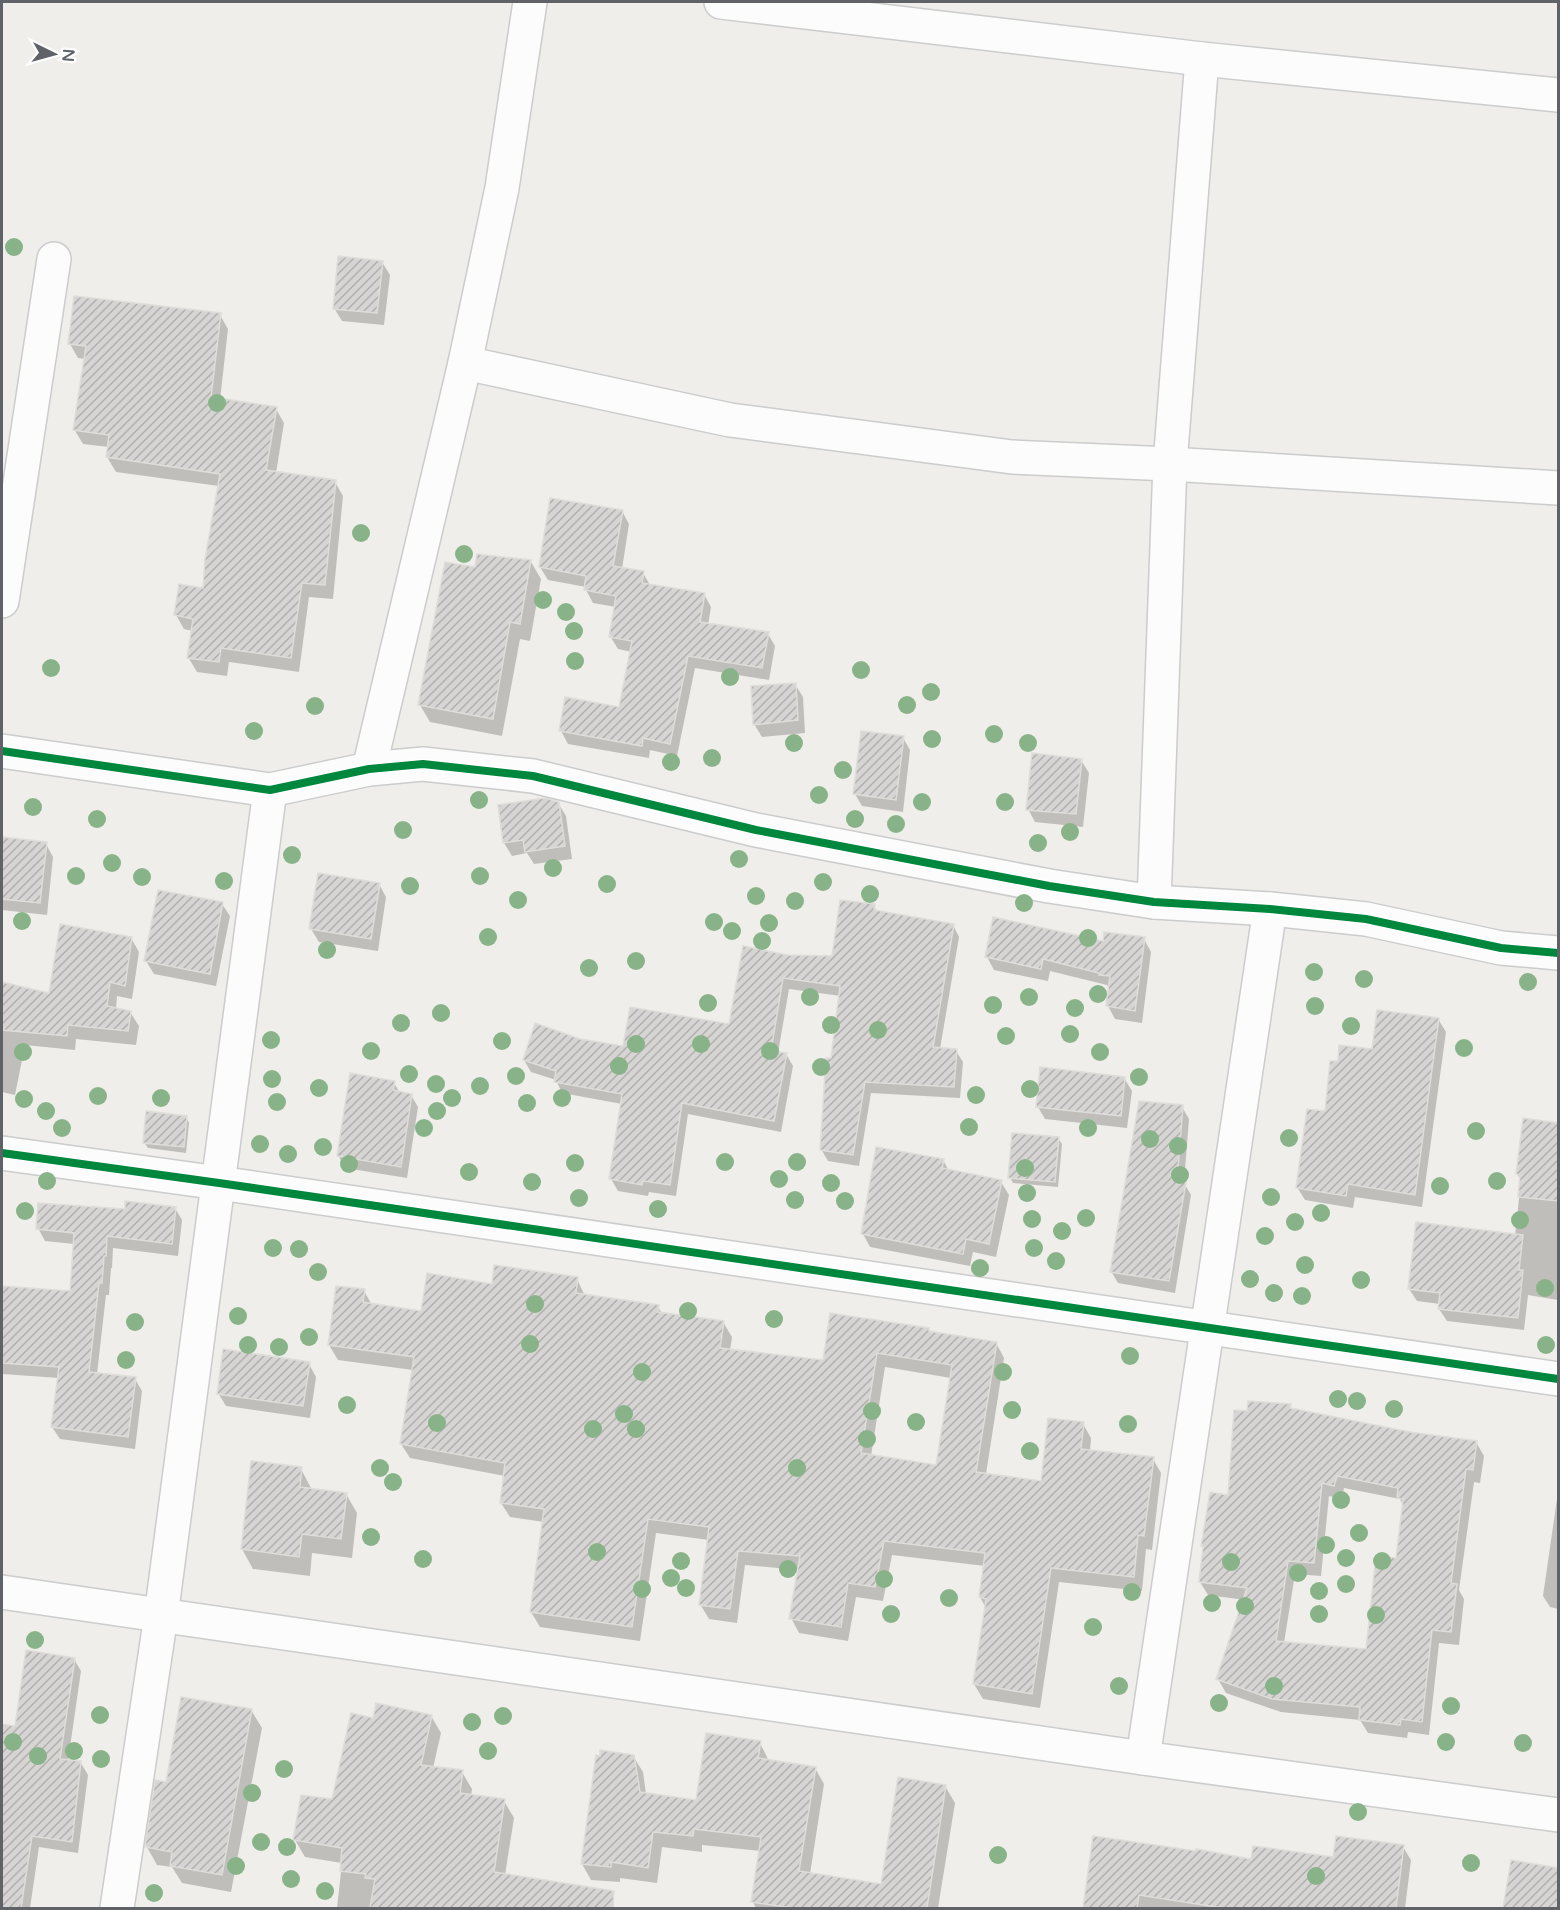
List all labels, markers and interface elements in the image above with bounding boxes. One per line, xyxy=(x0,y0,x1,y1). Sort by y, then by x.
north arrow xyxy=(24,24,84,84)
text: N xyxy=(57,48,78,62)

